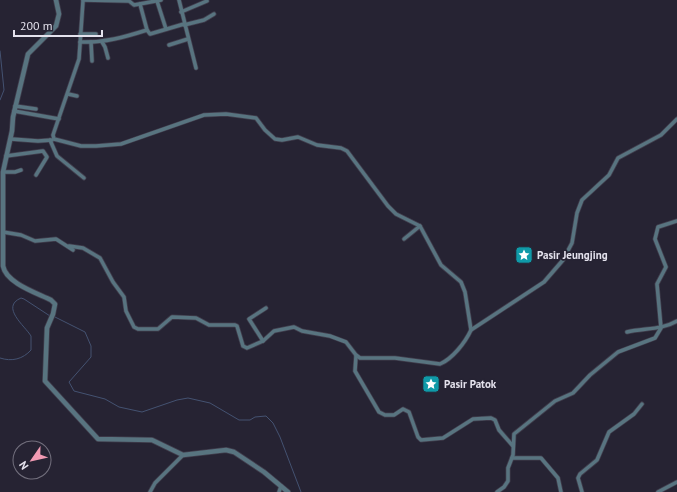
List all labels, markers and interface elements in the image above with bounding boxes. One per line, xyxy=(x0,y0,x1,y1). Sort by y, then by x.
scale bar xyxy=(14,12,102,38)
text: 200 m xyxy=(20,18,53,33)
place icon: Pasir Jeungjing xyxy=(514,245,534,265)
place label: Pasir Jeungjing xyxy=(537,248,608,262)
place icon: Pasir Patok xyxy=(421,374,441,394)
place label: Pasir Patok xyxy=(444,377,497,391)
north arrow xyxy=(12,440,52,480)
text: N xyxy=(16,459,32,473)

